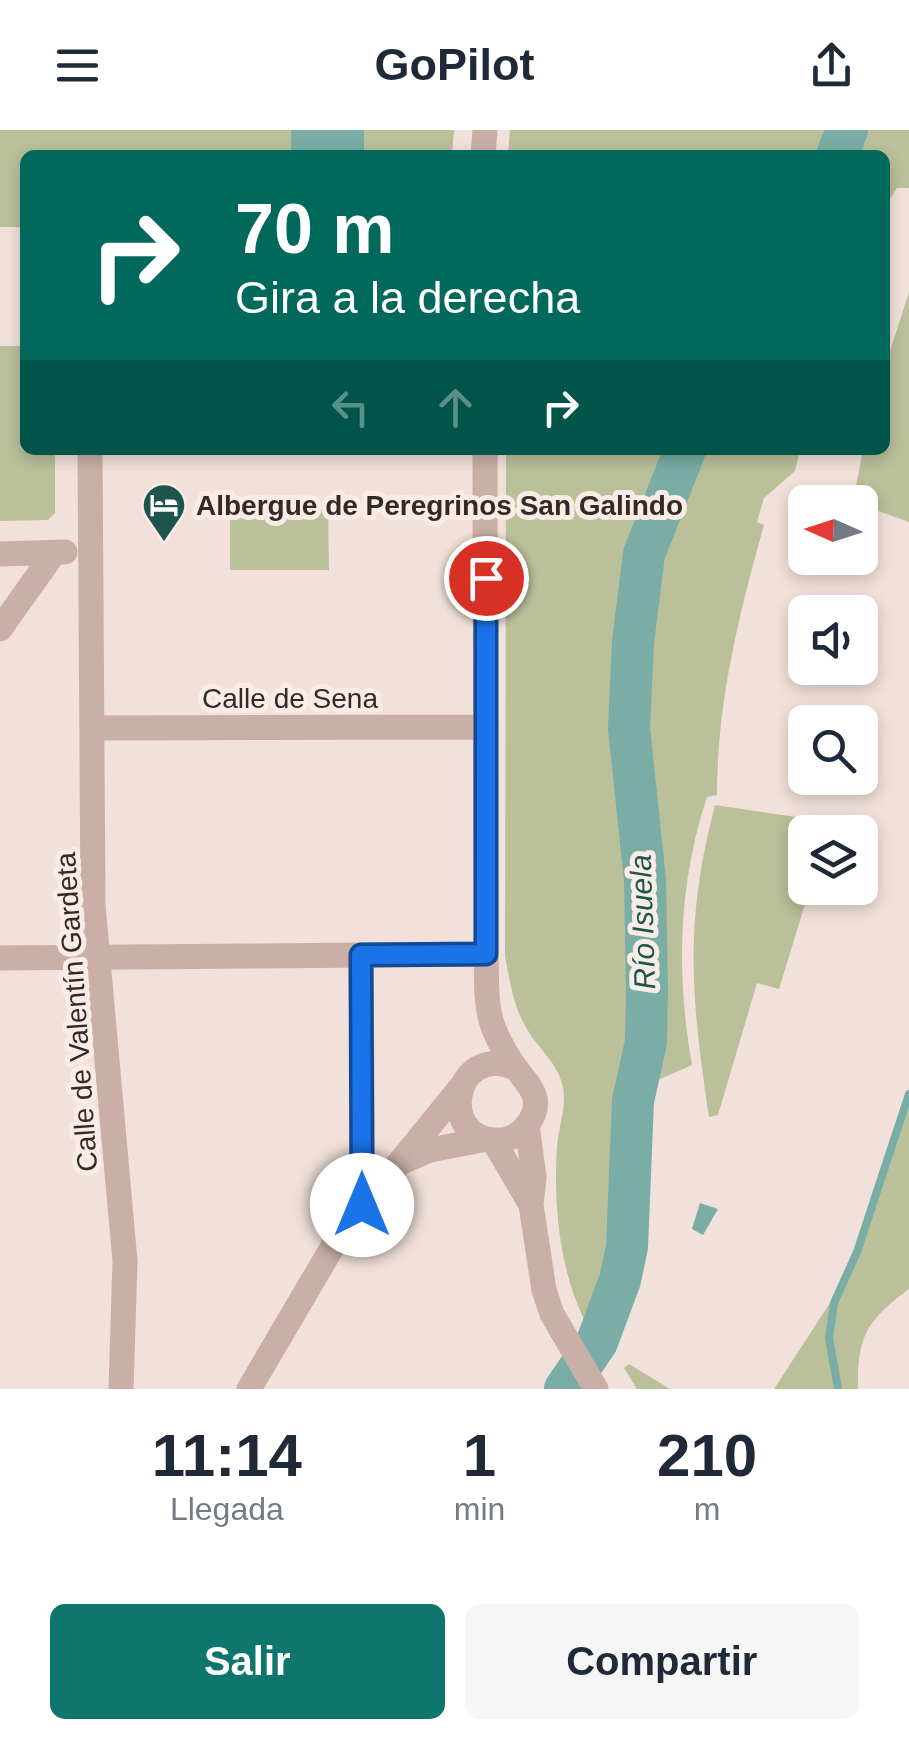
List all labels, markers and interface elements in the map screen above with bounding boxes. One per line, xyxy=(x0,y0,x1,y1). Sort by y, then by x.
icon: menu xyxy=(50,38,105,93)
icon: share xyxy=(804,38,859,93)
text: GoPilot xyxy=(375,39,534,90)
icon: right xyxy=(70,190,200,320)
text: 70 m xyxy=(235,190,395,268)
text: Gira a la derecha xyxy=(235,272,580,323)
icon: left xyxy=(323,380,378,435)
icon: ahead xyxy=(428,380,483,435)
icon: right xyxy=(533,380,588,435)
hotel icon: Albergue de Peregrinos San Galindo xyxy=(141,482,187,543)
north arrow xyxy=(788,485,878,575)
map controls xyxy=(788,485,878,905)
place label: Albergue de Peregrinos San Galindo xyxy=(196,490,683,521)
pin xyxy=(444,536,529,621)
icon: arrive xyxy=(459,551,514,606)
button: sound xyxy=(788,595,878,685)
street label: Calle de Sena xyxy=(202,683,378,714)
button: search xyxy=(788,705,878,795)
button: layers xyxy=(788,815,878,905)
street label: Calle de Valentín Gardeta xyxy=(50,851,103,1173)
water label: Río Isuela xyxy=(624,854,661,990)
position arrow xyxy=(310,1153,414,1257)
text: 11:14 xyxy=(152,1422,302,1489)
text: 1 xyxy=(463,1422,496,1489)
text: 210 xyxy=(657,1422,757,1489)
text: Llegada xyxy=(170,1491,284,1527)
text: min xyxy=(454,1491,505,1527)
text: m xyxy=(694,1491,720,1527)
button: Salir xyxy=(50,1604,445,1719)
button: Compartir xyxy=(465,1604,859,1719)

